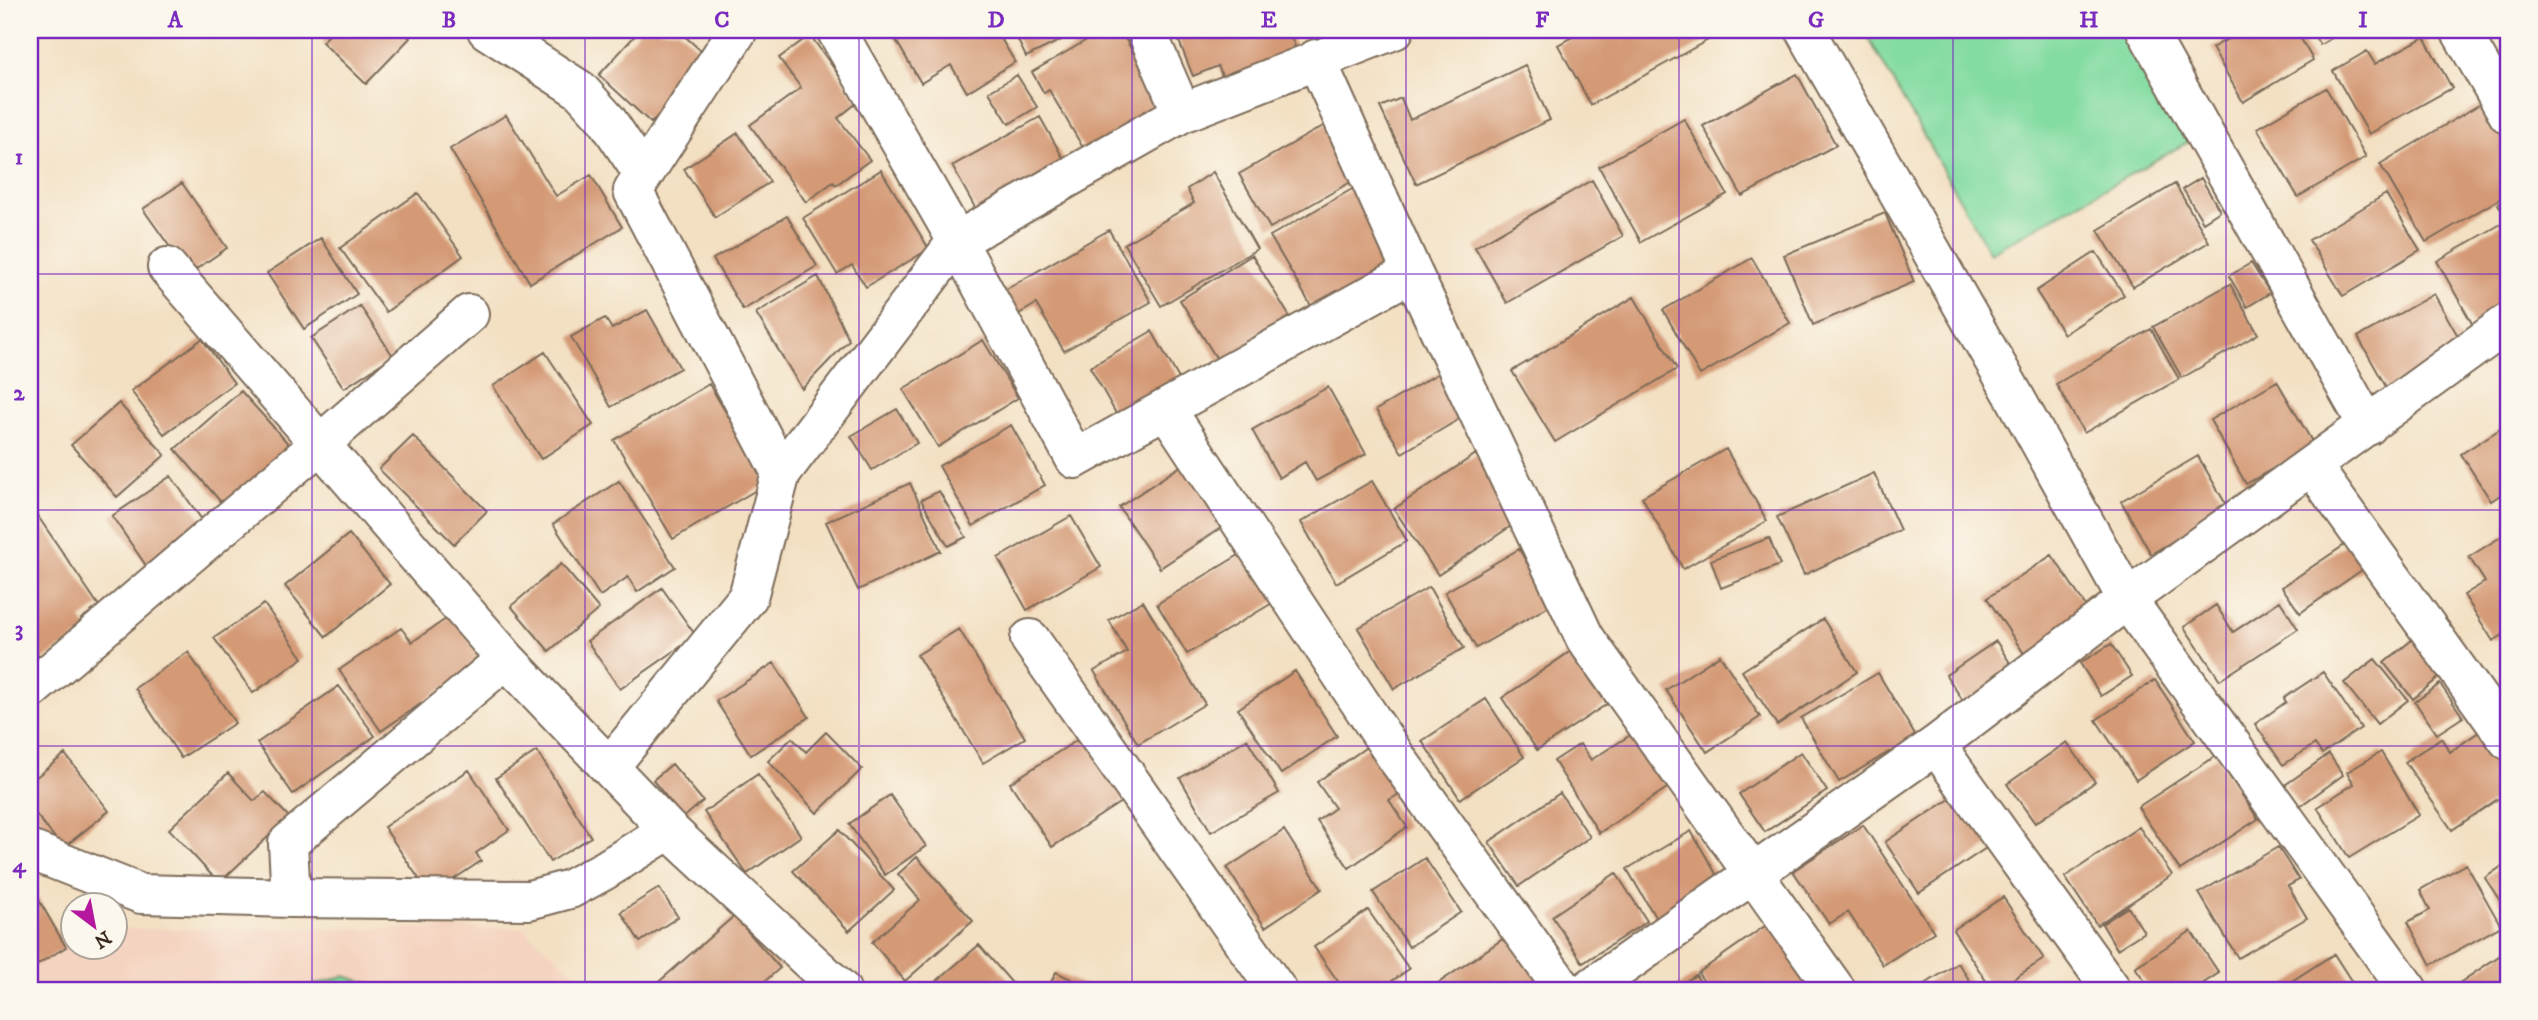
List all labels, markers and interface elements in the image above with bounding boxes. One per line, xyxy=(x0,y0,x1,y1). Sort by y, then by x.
text: A xyxy=(167,6,184,35)
text: B xyxy=(442,6,456,35)
text: C xyxy=(714,6,730,35)
text: D xyxy=(987,6,1005,35)
text: E xyxy=(1261,6,1277,35)
text: F xyxy=(1535,6,1550,35)
text: G xyxy=(1808,6,1824,35)
text: H xyxy=(2079,6,2099,35)
text: I xyxy=(2358,6,2368,35)
text: 1 xyxy=(15,143,23,172)
text: 2 xyxy=(13,379,25,408)
text: 3 xyxy=(15,615,23,644)
text: 4 xyxy=(12,851,27,880)
north arrow xyxy=(60,890,130,960)
text: N xyxy=(89,925,115,953)

